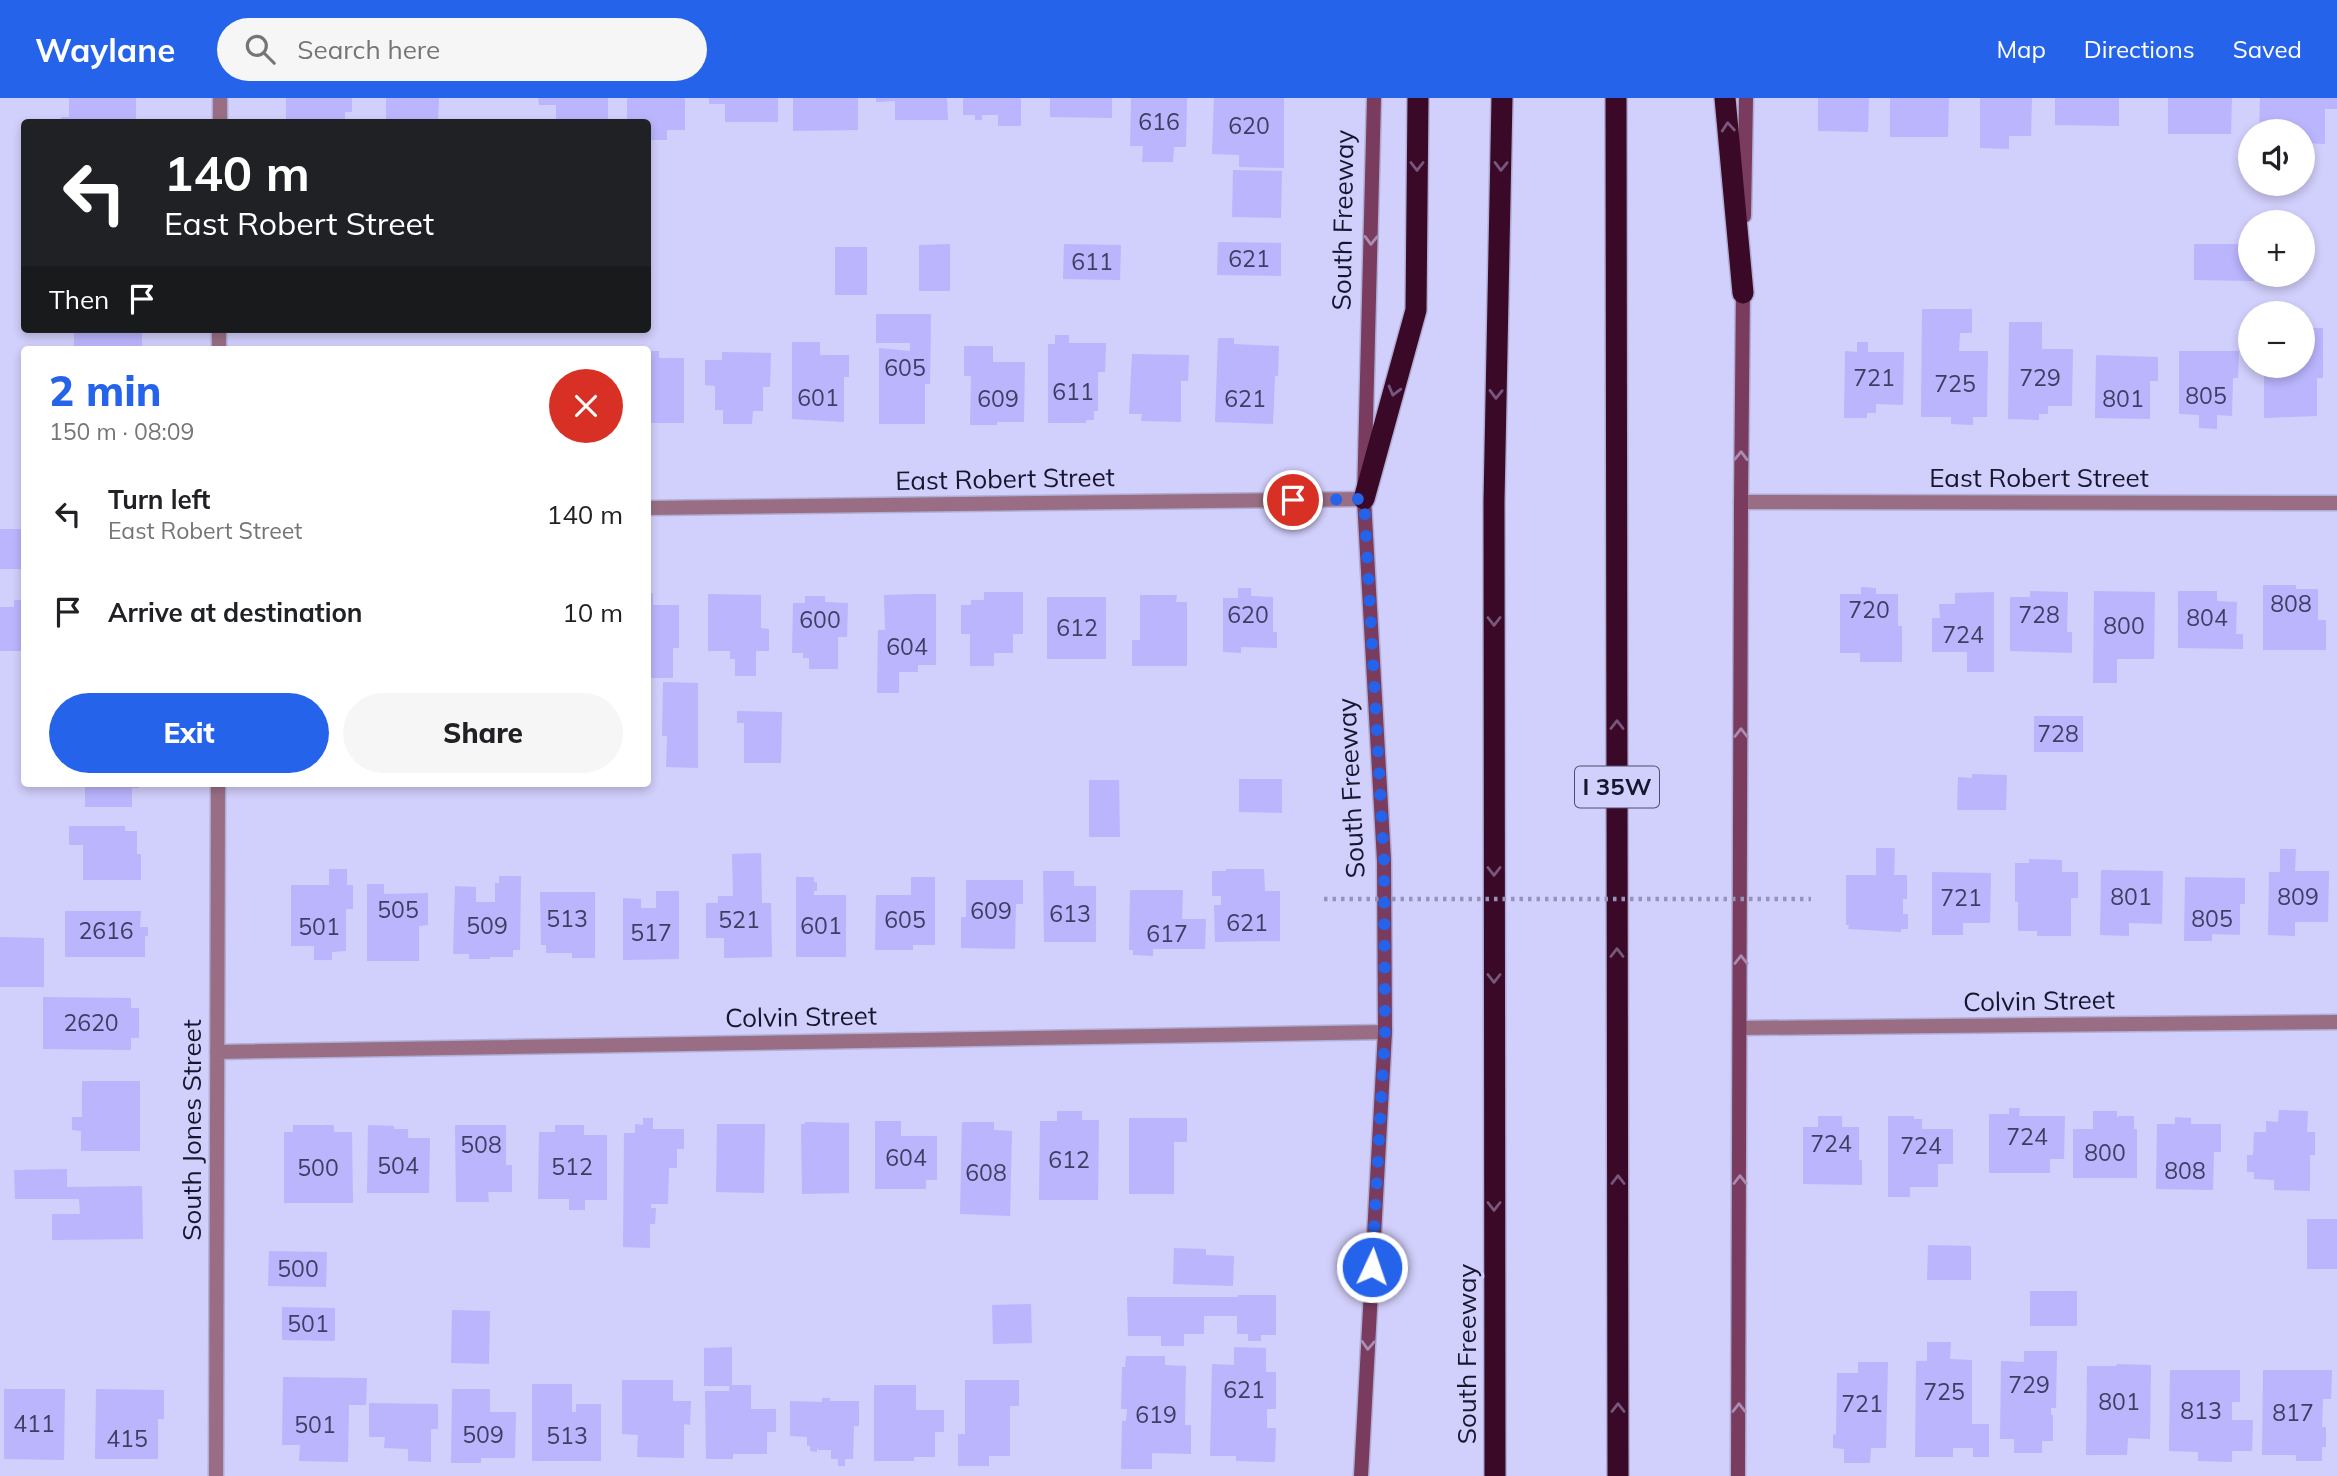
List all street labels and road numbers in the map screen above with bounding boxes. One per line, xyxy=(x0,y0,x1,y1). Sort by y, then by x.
street label: South Freeway xyxy=(1324,129,1361,311)
street label: East Robert Street xyxy=(895,460,1115,497)
street label: East Robert Street xyxy=(1929,461,2149,494)
street label: South Freeway xyxy=(1329,697,1372,879)
road number: I 35W xyxy=(1575,766,1659,808)
street label: Colvin Street xyxy=(1963,983,2115,1018)
street label: Colvin Street xyxy=(725,999,877,1034)
street label: South Jones Street xyxy=(175,1019,208,1241)
street label: South Freeway xyxy=(1450,1264,1483,1444)

